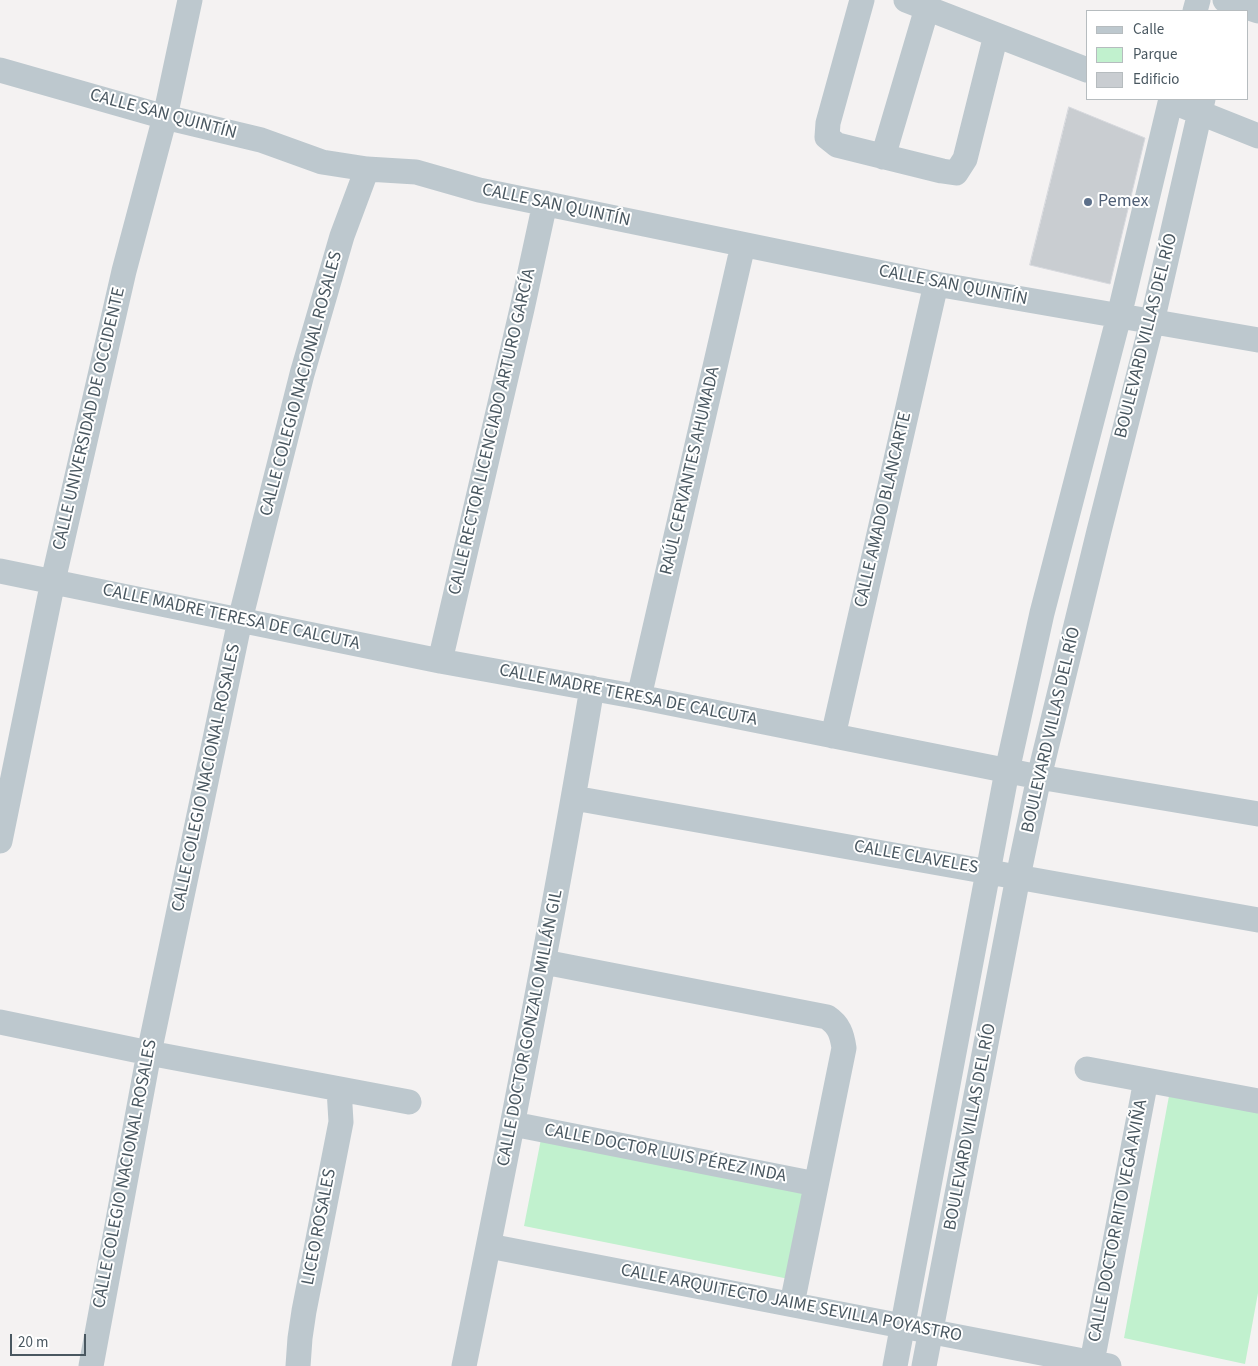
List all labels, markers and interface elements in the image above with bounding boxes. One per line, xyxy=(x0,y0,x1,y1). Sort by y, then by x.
legend xyxy=(1086,10,1248,100)
text: Calle xyxy=(1133,19,1164,40)
text: Parque xyxy=(1133,44,1177,65)
text: Edificio xyxy=(1133,69,1180,90)
street label: CALLE SAN QUINTÍN xyxy=(87,85,239,145)
street label: CALLE SAN QUINTÍN xyxy=(480,180,632,232)
place label: Pemex xyxy=(1098,191,1148,213)
marker: Pemex xyxy=(1082,196,1094,208)
street label: BOULEVARD VILLAS DEL RÍO xyxy=(1111,231,1183,441)
street label: CALLE COLEGIO NACIONAL ROSALES xyxy=(256,249,348,519)
street label: CALLE SAN QUINTÍN xyxy=(877,261,1029,311)
street label: CALLE RECTOR LICENCIADO ARTURO GARCÍA xyxy=(445,267,541,597)
street label: CALLE UNIVERSIDAD DE OCCIDENTE xyxy=(49,285,131,553)
street label: RAÚL CERVANTES AHUMADA xyxy=(657,365,725,577)
street label: CALLE AMADO BLANCARTE xyxy=(851,410,917,610)
street label: CALLE MADRE TERESA DE CALCUTA xyxy=(100,580,362,656)
street label: BOULEVARD VILLAS DEL RÍO xyxy=(1018,625,1086,835)
street label: CALLE COLEGIO NACIONAL ROSALES xyxy=(168,642,246,914)
street label: CALLE MADRE TERESA DE CALCUTA xyxy=(497,660,759,732)
street label: CALLE CLAVELES xyxy=(852,836,980,880)
street label: CALLE DOCTOR GONZALO MILLÁN GIL xyxy=(494,888,568,1168)
street label: BOULEVARD VILLAS DEL RÍO xyxy=(940,1022,1002,1232)
street label: CALLE COLEGIO NACIONAL ROSALES xyxy=(89,1038,163,1310)
street label: CALLE DOCTOR RITO VEGA AVIÑA xyxy=(1085,1098,1153,1344)
street label: CALLE DOCTOR LUIS PÉREZ INDA xyxy=(542,1120,788,1188)
street label: LICEO ROSALES xyxy=(298,1167,342,1287)
street label: CALLE ARQUITECTO JAIME SEVILLA POYASTRO xyxy=(619,1260,963,1348)
scale bar xyxy=(12,1324,89,1356)
text: 20 m xyxy=(18,1332,48,1353)

